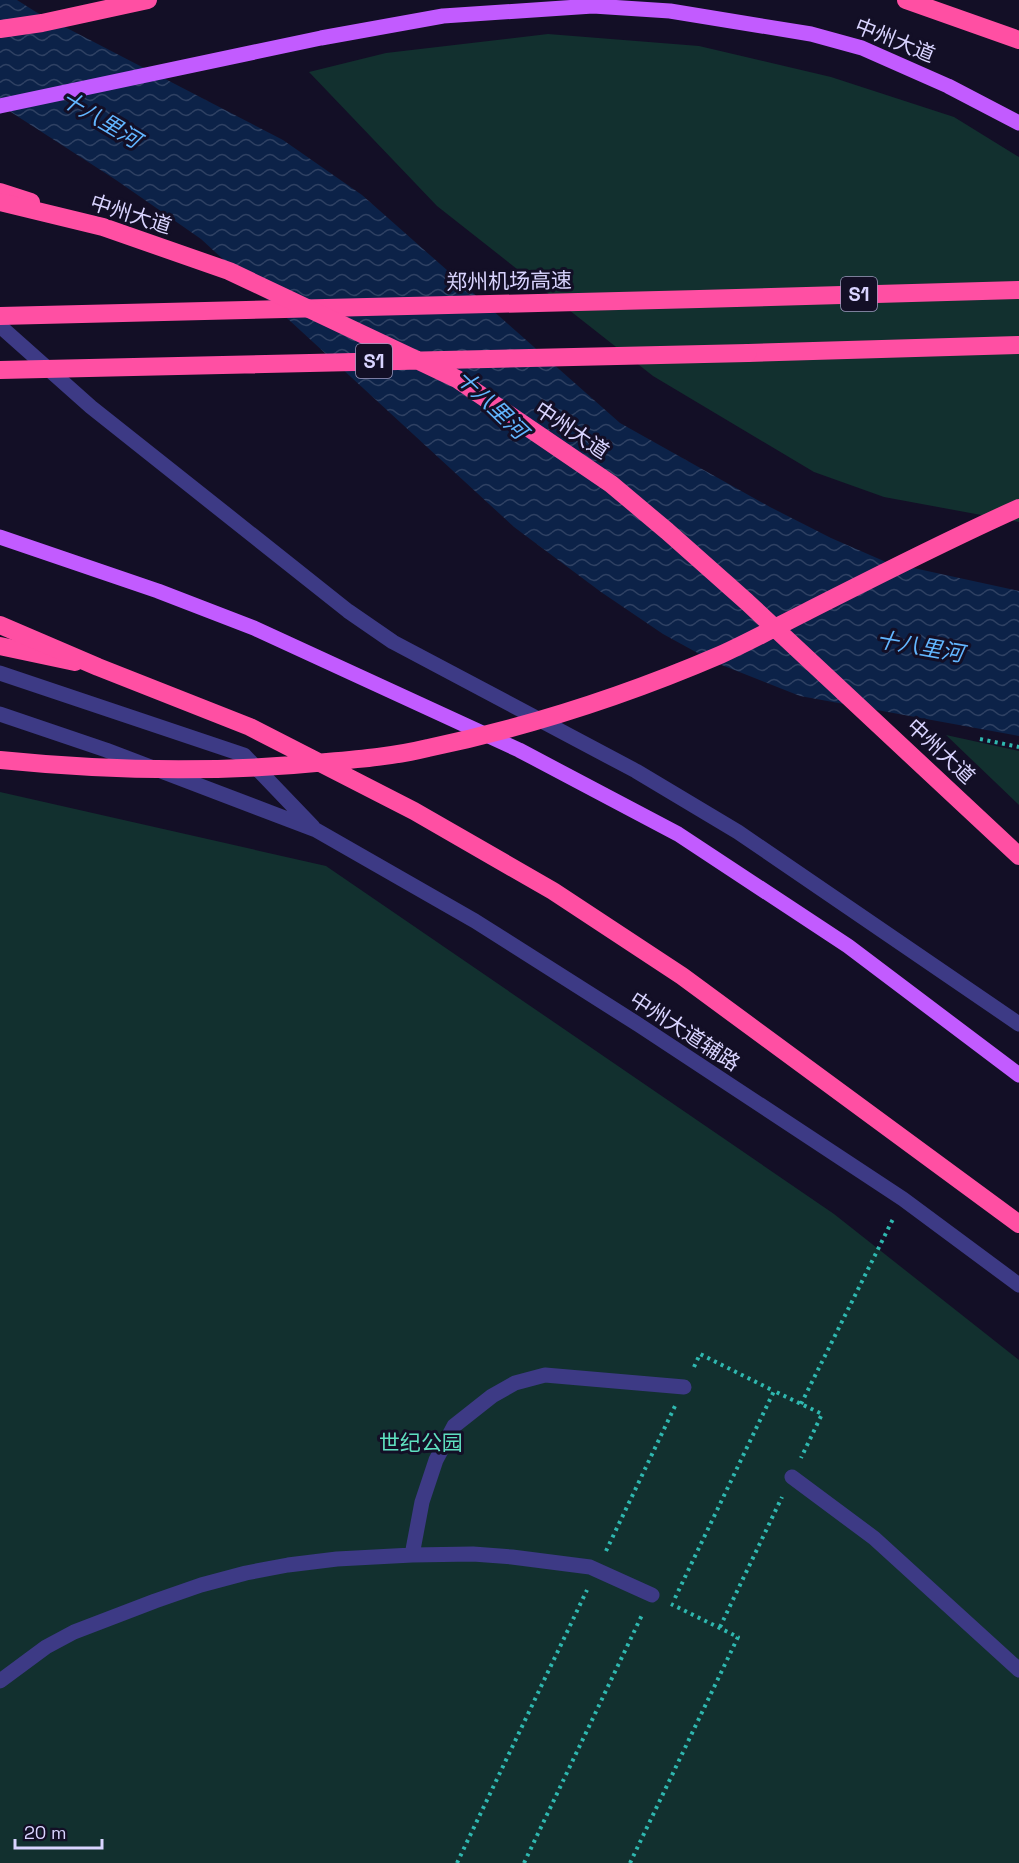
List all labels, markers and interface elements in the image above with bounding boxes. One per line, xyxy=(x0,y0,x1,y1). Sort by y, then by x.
street label: 中州大道 xyxy=(851,12,939,68)
water label: 十八里河 xyxy=(56,84,149,156)
street label: 中州大道 xyxy=(87,188,175,240)
street label: 郑州机场高速 xyxy=(446,266,572,296)
road number: S1 xyxy=(841,277,877,311)
road number: S1 xyxy=(356,344,392,378)
water label: 十八里河 xyxy=(451,363,536,447)
street label: 中州大道 xyxy=(530,395,614,465)
water label: 十八里河 xyxy=(874,625,970,668)
street label: 中州大道 xyxy=(901,712,981,790)
street label: 中州大道辅路 xyxy=(625,985,745,1077)
park label: 世纪公园 xyxy=(379,1429,463,1456)
scale bar xyxy=(15,1812,102,1850)
text: 20 m xyxy=(24,1821,67,1844)

